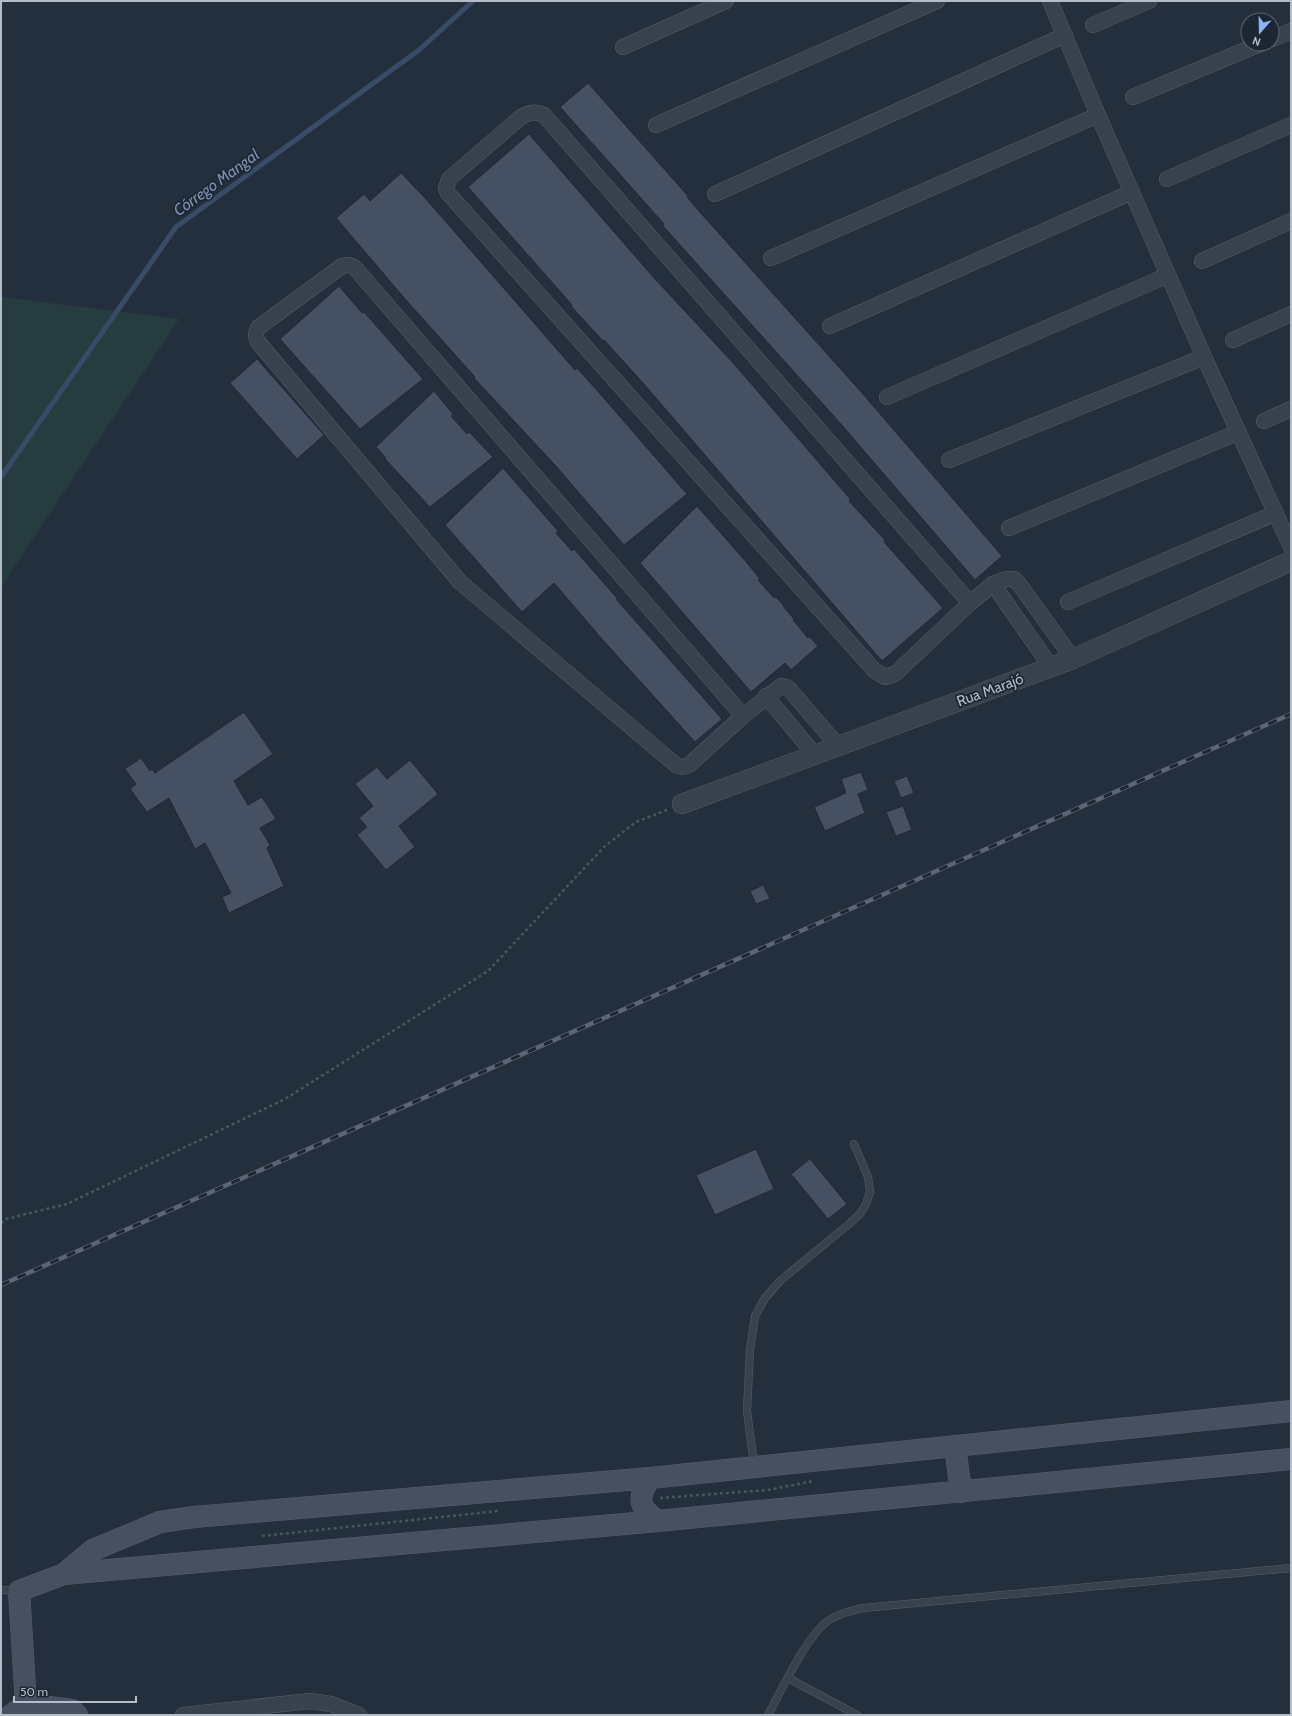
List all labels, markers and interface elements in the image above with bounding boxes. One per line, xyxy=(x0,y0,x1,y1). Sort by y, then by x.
north arrow xyxy=(1240,12,1280,52)
text: N xyxy=(1251,33,1263,49)
water label: Córrego Mangal xyxy=(170,145,263,220)
street label: Rua Marajó xyxy=(954,670,1026,710)
scale bar xyxy=(14,1678,136,1704)
text: 50 m xyxy=(20,1684,48,1699)

